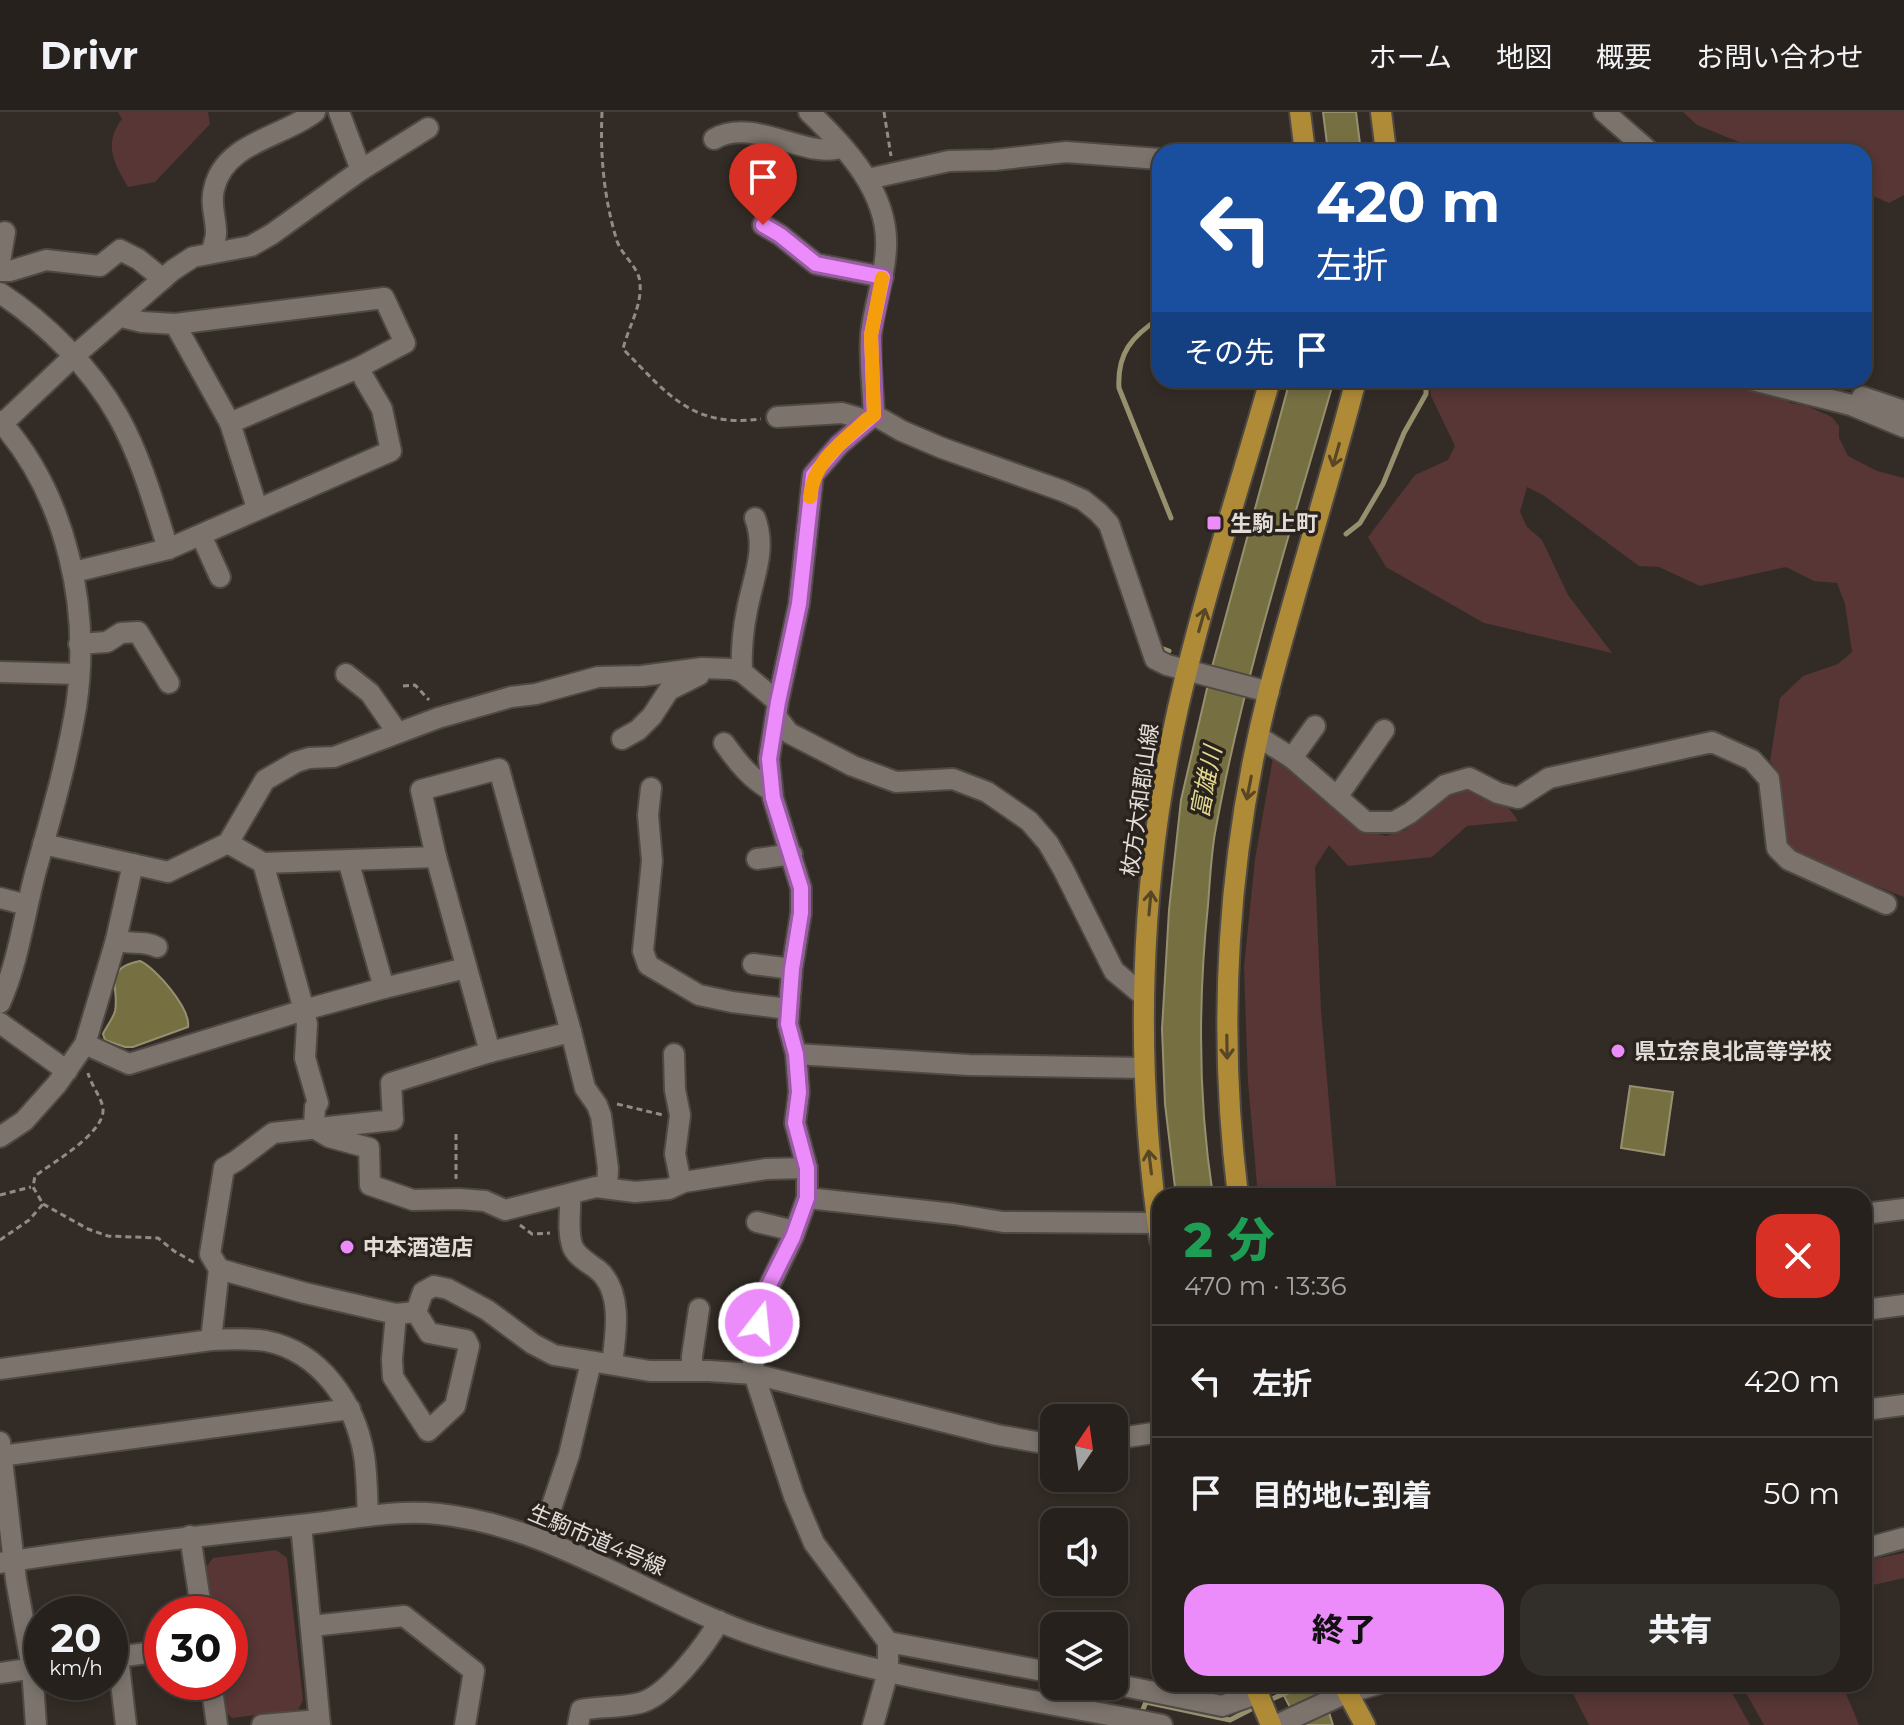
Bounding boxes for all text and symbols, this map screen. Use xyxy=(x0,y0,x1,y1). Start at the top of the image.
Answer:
text: Drivr xyxy=(40,32,138,79)
text: ホーム xyxy=(1369,40,1452,74)
text: 地図 xyxy=(1496,40,1552,74)
text: 概要 xyxy=(1596,40,1652,74)
text: お問い合わせ xyxy=(1696,40,1864,74)
pin xyxy=(729,143,797,225)
icon: arrive xyxy=(741,155,785,199)
text: 420 m xyxy=(1316,168,1500,236)
icon: left xyxy=(1184,176,1288,280)
text: 左折 xyxy=(1316,243,1388,287)
icon: arrive xyxy=(1290,328,1334,372)
text: その先 xyxy=(1184,334,1274,371)
one-way arrow xyxy=(1327,442,1342,468)
place label: 生駒上町 xyxy=(1230,510,1318,537)
marker: 生駒上町 xyxy=(1205,514,1223,532)
one-way arrow xyxy=(1195,608,1210,634)
street label: 枚方大和郡山線 xyxy=(1116,722,1164,878)
water label: 富雄川 xyxy=(1185,741,1228,820)
one-way arrow xyxy=(1241,775,1256,800)
one-way arrow xyxy=(1143,890,1158,917)
one-way arrow xyxy=(1219,1033,1235,1060)
place label: 県立奈良北高等学校 xyxy=(1634,1038,1832,1065)
marker: 県立奈良北高等学校 xyxy=(1609,1042,1627,1060)
one-way arrow xyxy=(1142,1150,1157,1176)
text: 2 分 xyxy=(1184,1211,1275,1269)
button: close xyxy=(1756,1214,1840,1298)
place label: 中本酒造店 xyxy=(363,1234,473,1261)
marker: 中本酒造店 xyxy=(338,1238,356,1256)
text: 470 m · 13:36 xyxy=(1184,1270,1347,1302)
position arrow xyxy=(717,1281,801,1365)
icon: left xyxy=(1184,1359,1228,1403)
text: 420 m xyxy=(1744,1363,1840,1400)
text: 左折 xyxy=(1252,1365,1312,1402)
north arrow xyxy=(1040,1404,1128,1492)
map controls xyxy=(1040,1404,1128,1700)
icon: arrive xyxy=(1184,1471,1228,1515)
text: 50 m xyxy=(1763,1475,1840,1512)
text: 目的地に到着 xyxy=(1252,1477,1432,1514)
street label: 生駒市道4号線 xyxy=(524,1499,670,1581)
button: sound xyxy=(1040,1508,1128,1596)
button: 終了 xyxy=(1184,1584,1504,1676)
button: 共有 xyxy=(1520,1584,1840,1676)
speed limit sign: 30 xyxy=(144,1596,248,1700)
button: layers xyxy=(1040,1612,1128,1700)
text: 20 xyxy=(51,1613,101,1662)
text: km/h xyxy=(49,1656,103,1680)

